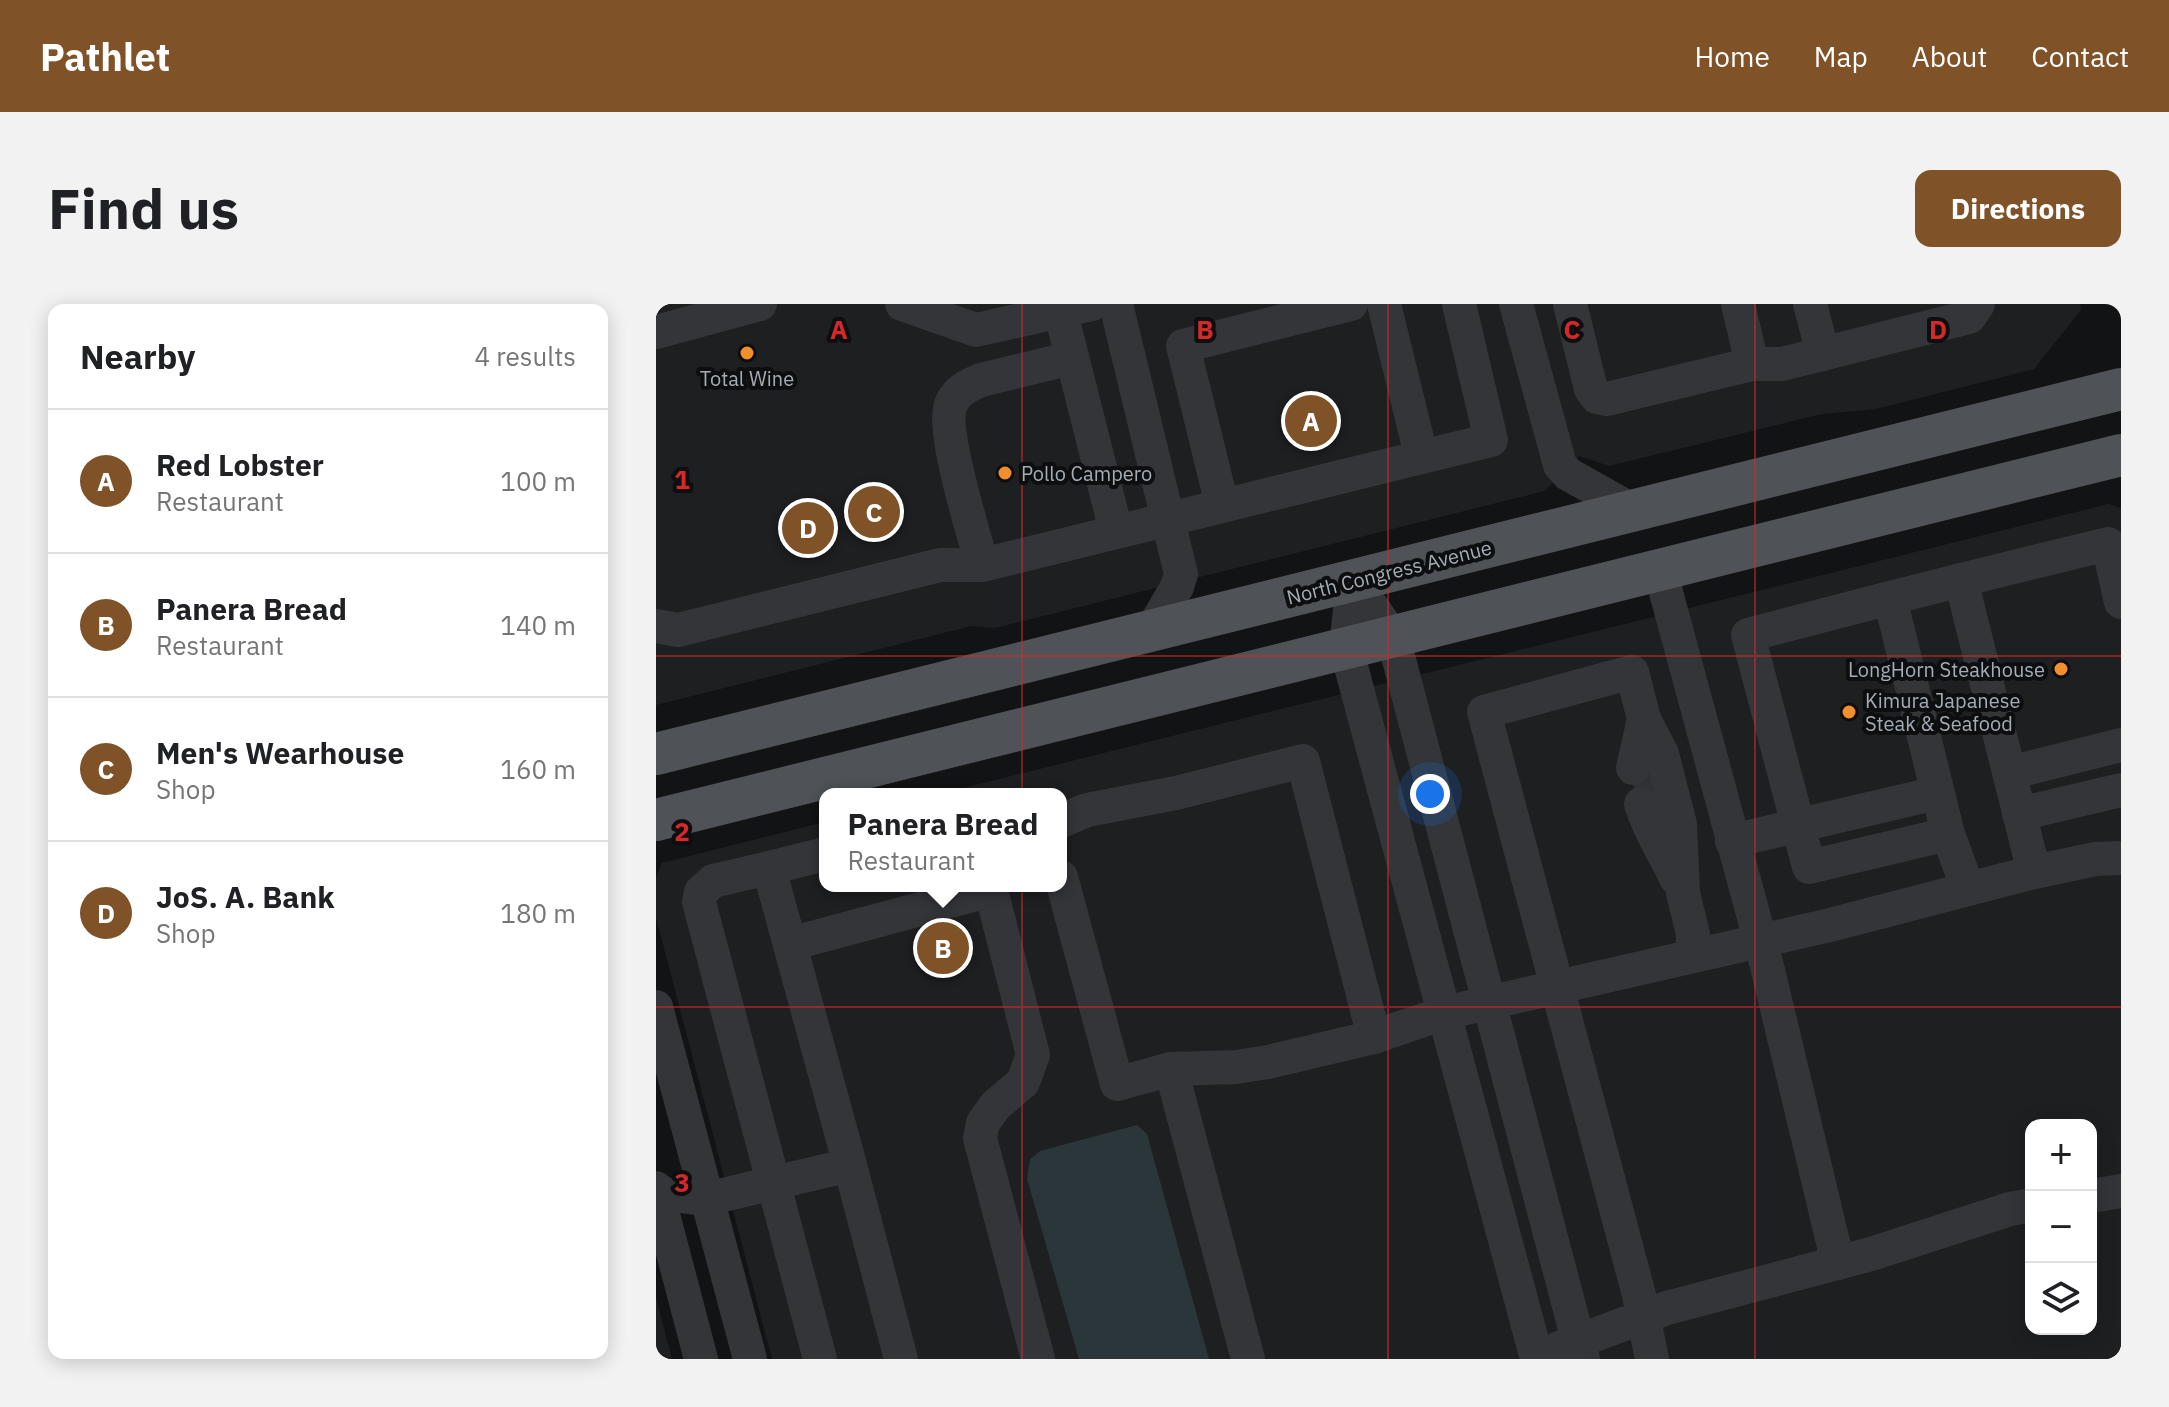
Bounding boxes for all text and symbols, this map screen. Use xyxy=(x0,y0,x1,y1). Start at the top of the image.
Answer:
text: Pathlet xyxy=(40,32,170,81)
text: Home xyxy=(1694,38,1770,75)
text: Map xyxy=(1814,38,1868,75)
text: About xyxy=(1912,38,1987,75)
text: Contact xyxy=(2031,38,2129,75)
button: Directions xyxy=(1915,170,2121,247)
text: Find us xyxy=(48,172,239,244)
text: A xyxy=(830,312,848,346)
text: B xyxy=(1196,312,1214,346)
text: C xyxy=(1564,312,1581,346)
text: D xyxy=(1929,312,1947,346)
text: Nearby xyxy=(80,334,195,378)
text: 4 results xyxy=(474,339,576,373)
marker: Total Wine xyxy=(738,344,756,362)
place label: Total Wine xyxy=(700,365,794,392)
pin: A xyxy=(1285,391,1337,451)
text: Red Lobster xyxy=(156,445,324,484)
place label: Pollo Campero xyxy=(1021,460,1152,487)
text: 1 xyxy=(674,462,690,496)
text: A xyxy=(97,464,115,498)
text: 100 m xyxy=(500,464,576,498)
marker: Pollo Campero xyxy=(996,464,1014,482)
pin: C xyxy=(848,482,900,542)
text: Restaurant xyxy=(156,484,284,518)
pin: D xyxy=(782,498,834,558)
street label: North Congress Avenue xyxy=(1284,533,1494,611)
text: Panera Bread xyxy=(156,589,347,628)
text: B xyxy=(97,608,115,642)
text: 140 m xyxy=(500,608,576,642)
text: Restaurant xyxy=(156,628,284,662)
place label: LongHorn Steakhouse xyxy=(1848,656,2045,683)
marker: LongHorn Steakhouse xyxy=(2052,660,2070,678)
place label: Kimura Japanese Steak & Seafood xyxy=(1865,687,2020,737)
marker: Kimura Japanese Steak & Seafood xyxy=(1840,703,1858,721)
text: Men's Wearhouse xyxy=(156,733,404,772)
text: C xyxy=(98,752,114,786)
text: 160 m xyxy=(500,752,576,786)
text: Shop xyxy=(156,772,216,806)
your location xyxy=(1410,774,1450,814)
popup xyxy=(819,788,1067,892)
text: Panera Bread xyxy=(847,804,1039,843)
text: 2 xyxy=(674,814,690,848)
text: Restaurant xyxy=(847,843,975,877)
text: JoS. A. Bank xyxy=(156,877,335,916)
text: D xyxy=(97,896,115,930)
text: 180 m xyxy=(500,896,576,930)
text: Shop xyxy=(156,916,216,950)
pin: B xyxy=(917,918,969,978)
map controls xyxy=(2025,1119,2097,1335)
button: + xyxy=(2025,1119,2097,1191)
text: 3 xyxy=(674,1165,690,1199)
button: − xyxy=(2025,1191,2097,1263)
button: layers xyxy=(2025,1263,2097,1335)

